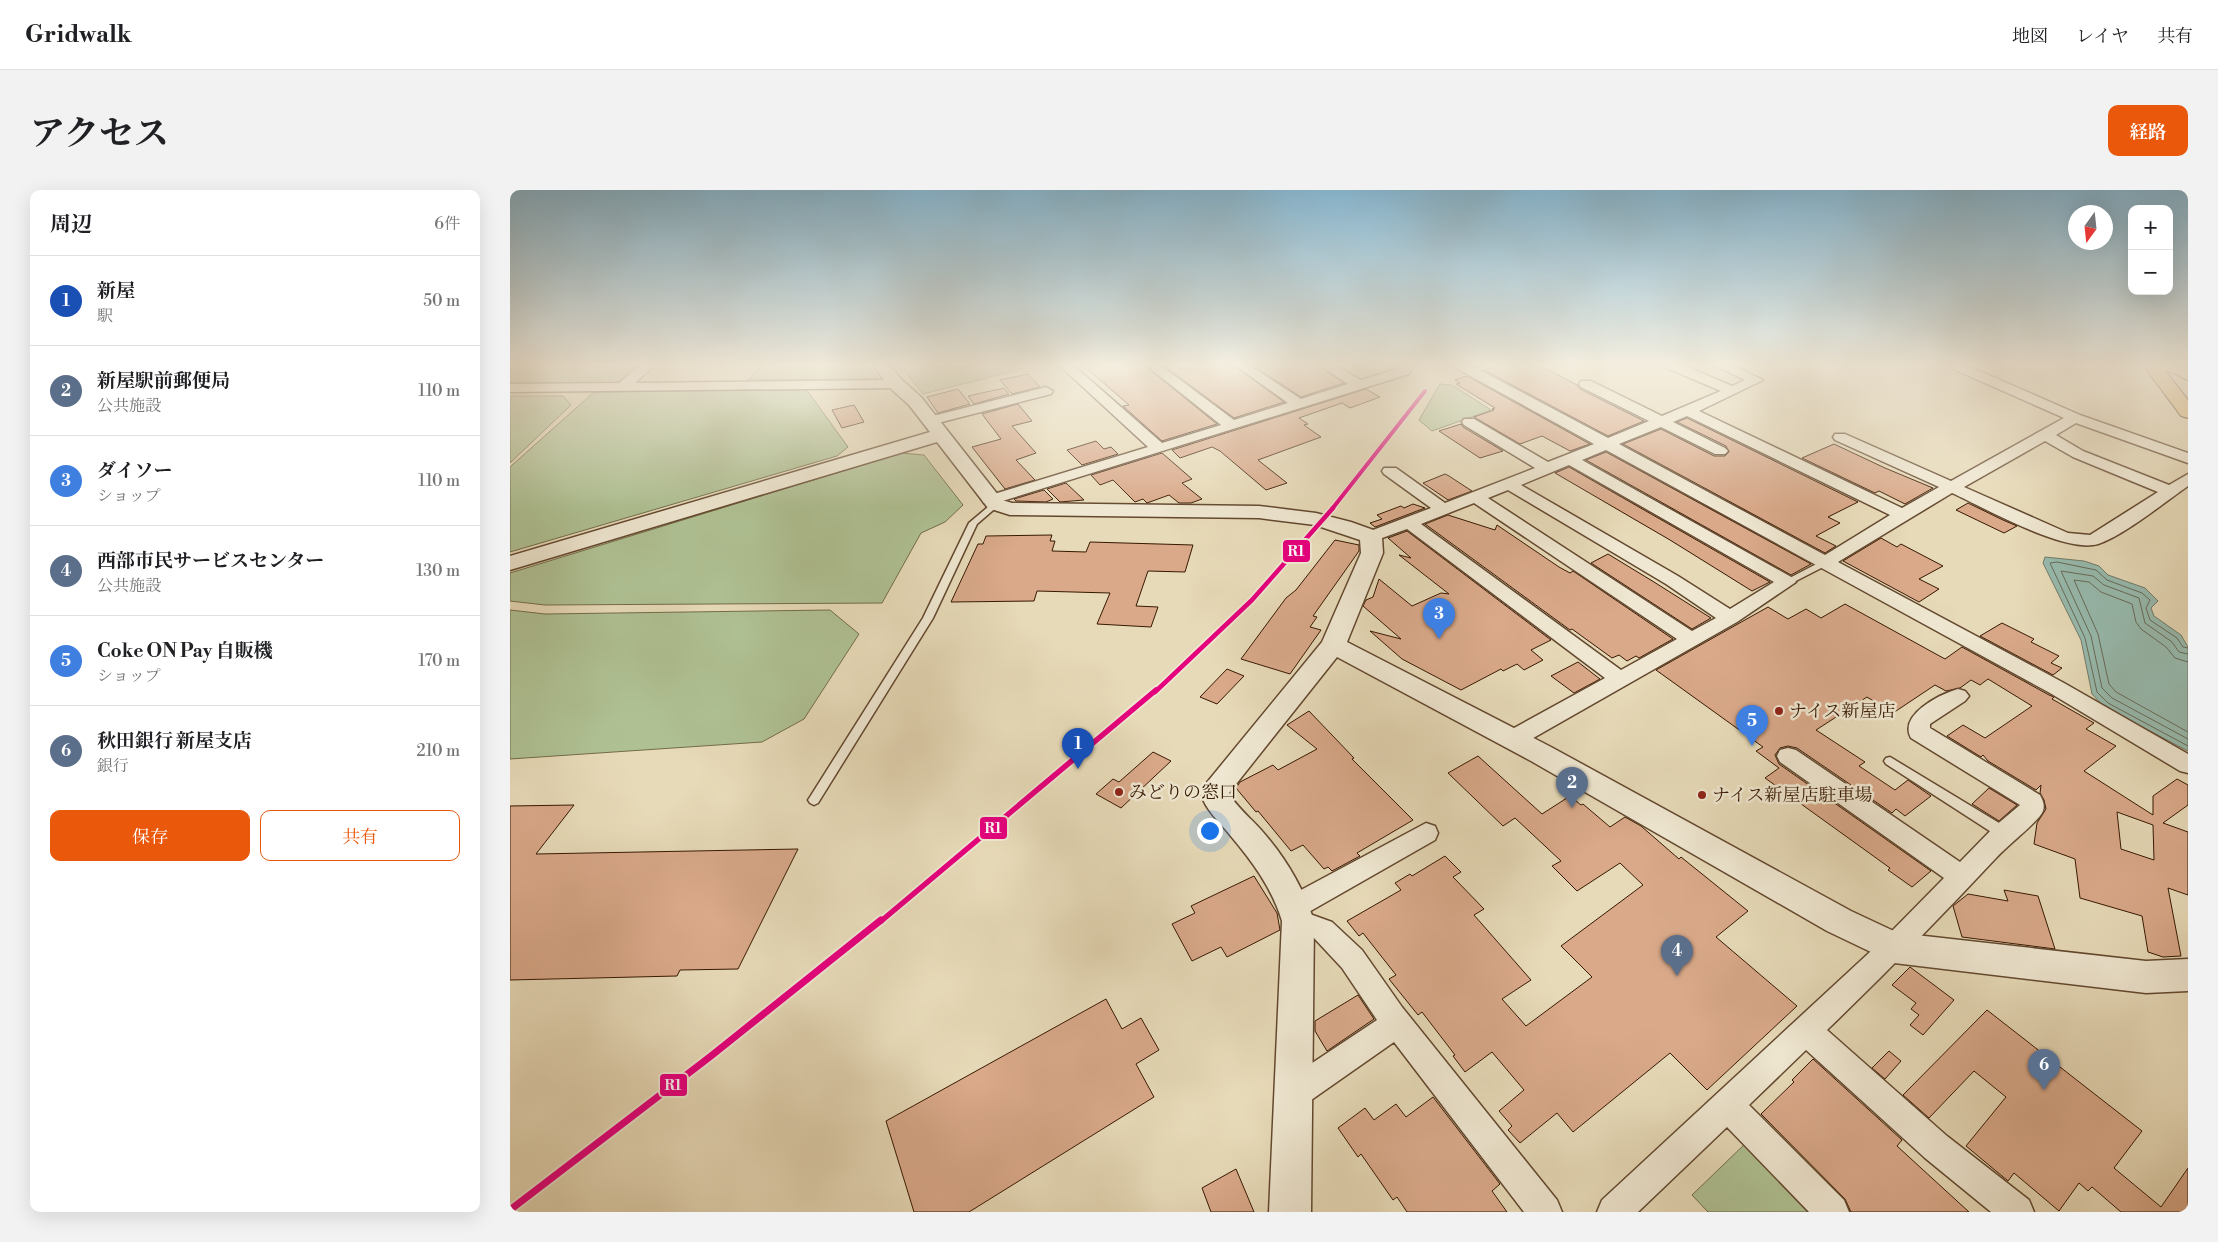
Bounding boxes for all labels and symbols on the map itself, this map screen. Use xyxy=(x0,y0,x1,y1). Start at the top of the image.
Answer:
north arrow xyxy=(2068,205,2113,250)
line badge: R1 xyxy=(1282,539,1311,563)
text: R1 xyxy=(1287,543,1305,561)
pin: 3 xyxy=(1423,598,1455,639)
place label: ナイス新屋店 xyxy=(1789,700,1896,723)
pin: 5 xyxy=(1736,705,1768,746)
marker: ナイス新屋店 xyxy=(1773,705,1785,717)
pin: 1 xyxy=(1062,728,1094,769)
pin: 2 xyxy=(1556,767,1588,808)
place label: みどりの窓口 xyxy=(1129,781,1237,804)
place label: ナイス新屋店駐車場 xyxy=(1712,784,1873,807)
marker: みどりの窓口 xyxy=(1113,786,1125,798)
marker: ナイス新屋店駐車場 xyxy=(1696,789,1708,801)
line badge: R1 xyxy=(979,816,1008,840)
your location xyxy=(1197,818,1223,844)
text: R1 xyxy=(984,820,1002,838)
pin: 4 xyxy=(1661,935,1693,976)
pin: 6 xyxy=(2028,1049,2060,1090)
line badge: R1 xyxy=(659,1073,688,1097)
text: R1 xyxy=(664,1077,682,1095)

